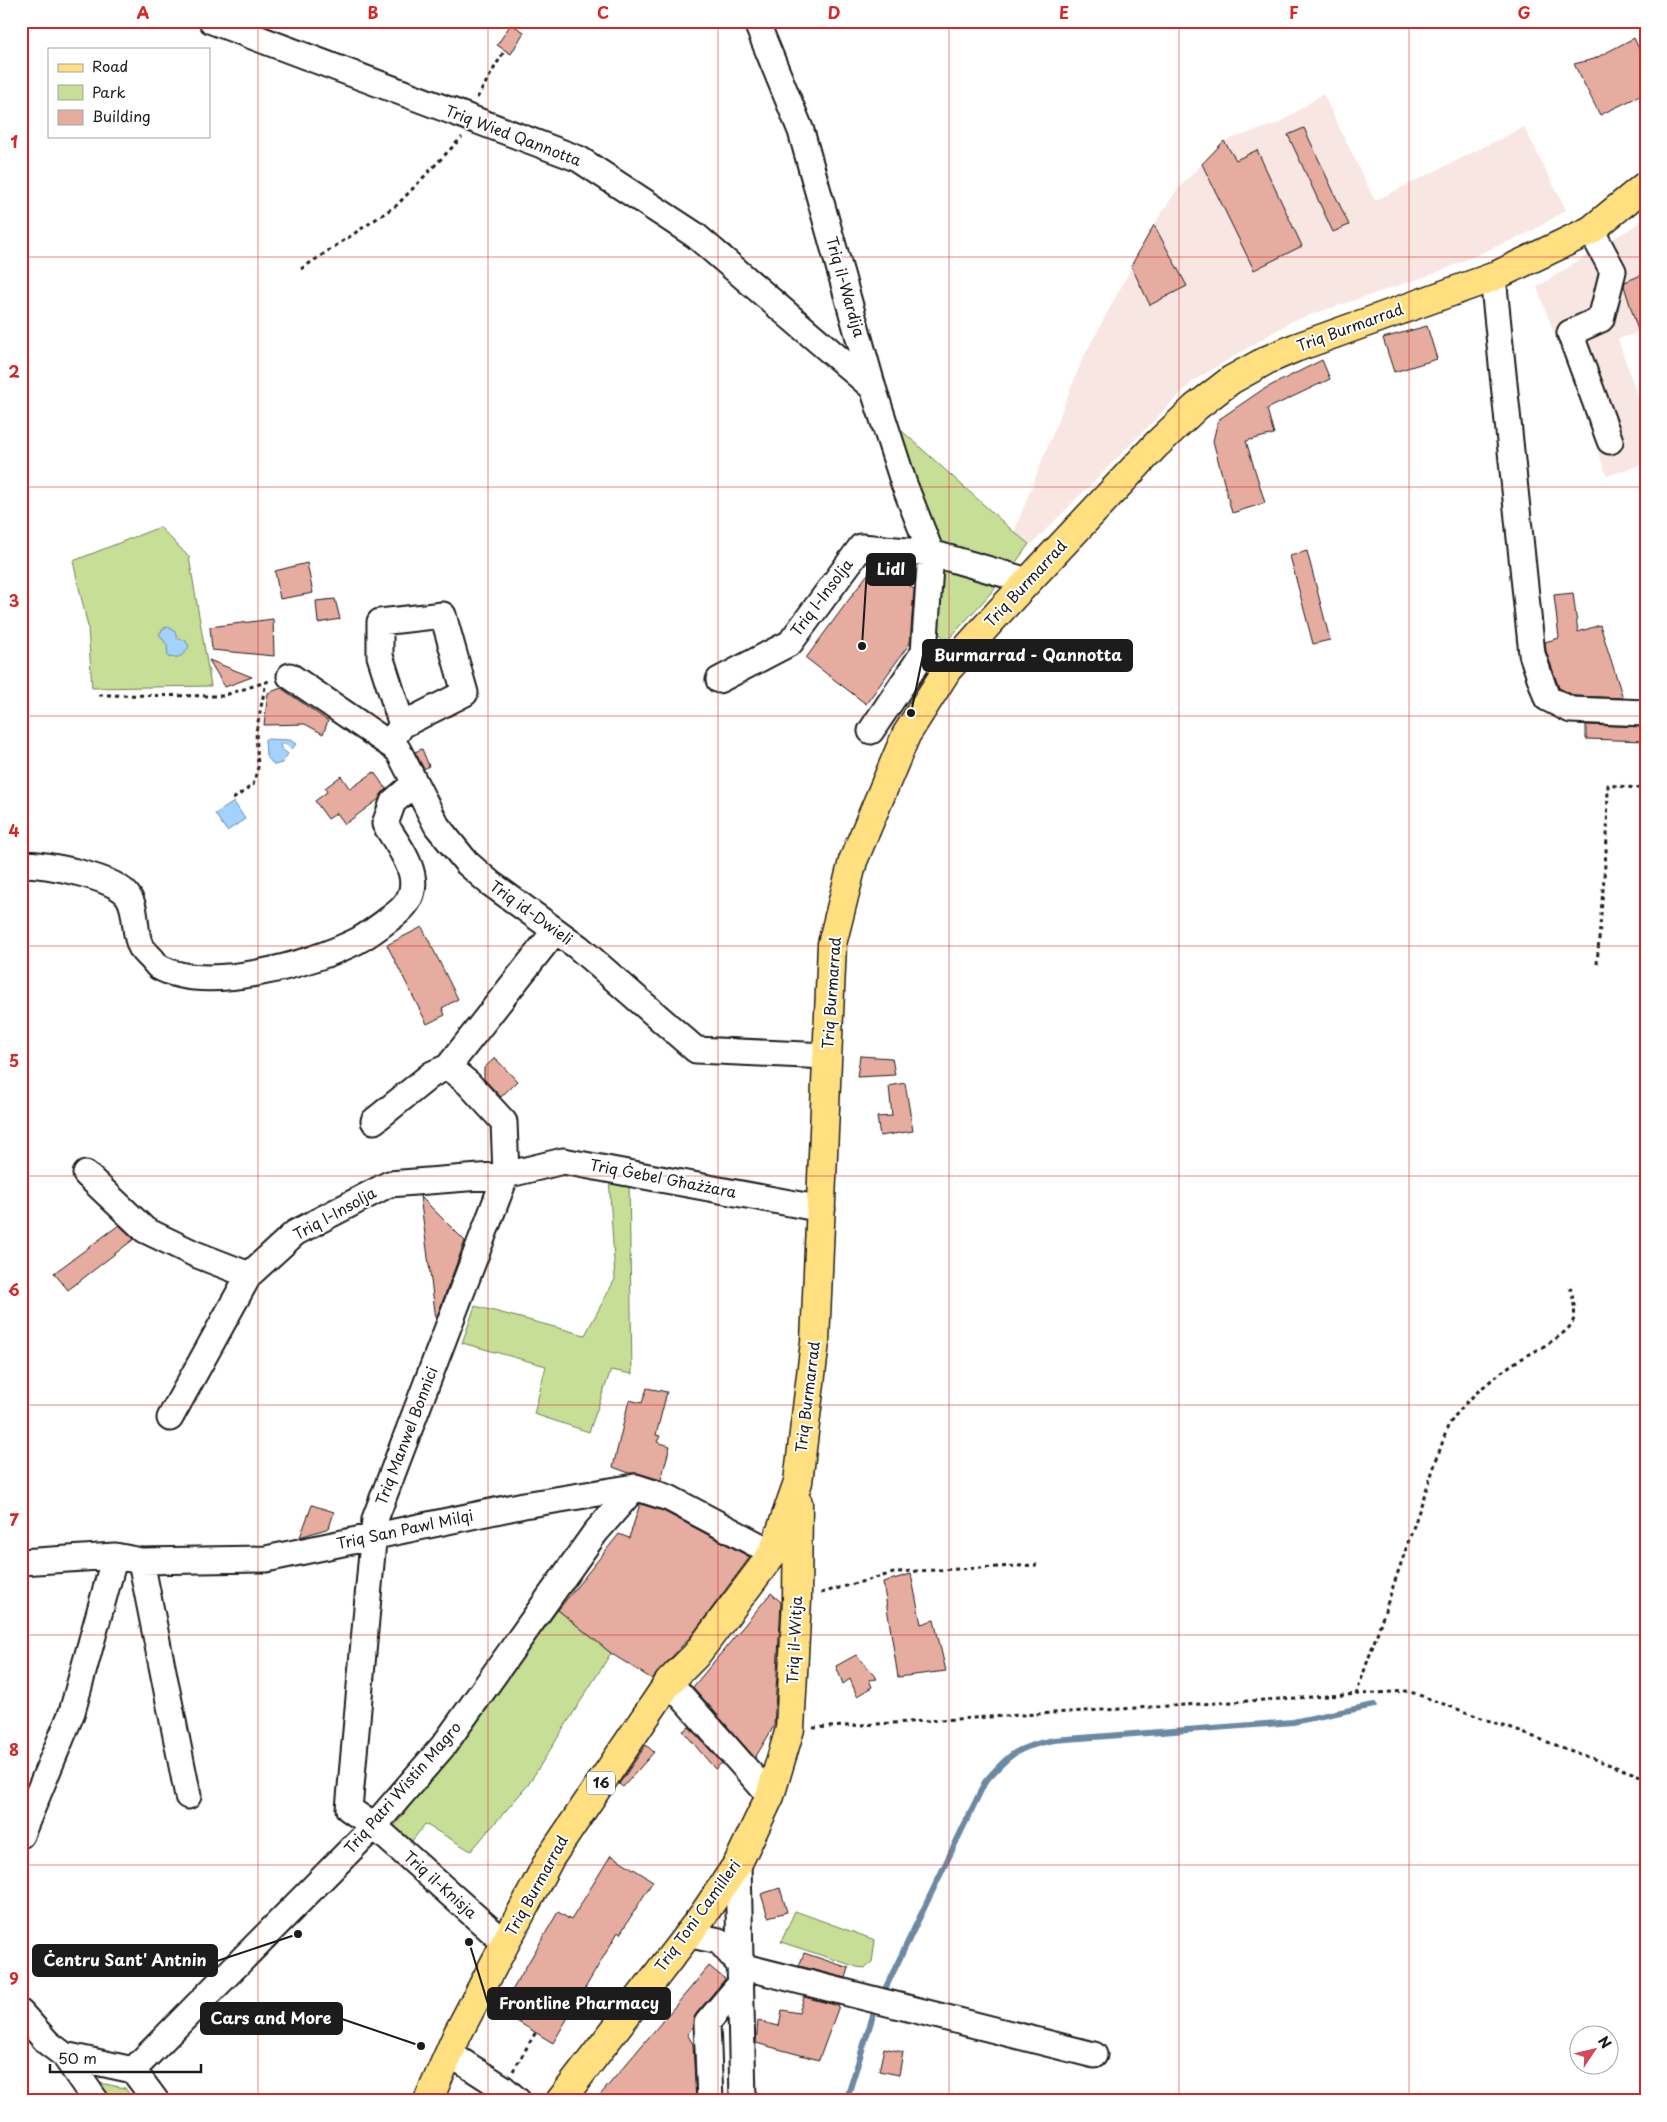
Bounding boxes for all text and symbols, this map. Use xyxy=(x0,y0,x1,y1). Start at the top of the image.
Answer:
text: A xyxy=(137,0,150,24)
text: B xyxy=(368,0,379,24)
text: C xyxy=(597,0,609,24)
text: D xyxy=(828,0,840,24)
text: E xyxy=(1059,0,1069,24)
text: F xyxy=(1289,0,1299,24)
text: G xyxy=(1517,0,1531,24)
legend xyxy=(48,48,210,138)
text: Road xyxy=(92,54,128,77)
text: Park xyxy=(92,80,126,103)
street label: Triq Wied Qannotta xyxy=(442,98,585,171)
text: Building xyxy=(92,104,151,127)
text: 1 xyxy=(10,129,18,153)
street label: Triq il-Wardija xyxy=(821,234,872,340)
street label: Triq Burmarrad xyxy=(1293,297,1406,357)
text: 2 xyxy=(8,359,20,383)
street label: Triq Burmarrad xyxy=(978,534,1071,632)
street label: Triq l-Insolja xyxy=(784,553,858,641)
callout: Lidl xyxy=(867,554,915,585)
text: Lidl xyxy=(877,556,905,580)
text: 3 xyxy=(9,588,19,612)
callout: Burmarrad - Qannotta xyxy=(923,640,1132,671)
text: Burmarrad - Qannotta xyxy=(934,642,1122,666)
text: 4 xyxy=(9,818,20,842)
street label: Triq id-Dwieli xyxy=(486,874,578,950)
street label: Triq Burmarrad xyxy=(815,936,846,1050)
text: 5 xyxy=(9,1048,19,1072)
street label: Triq Ġebel Għażżara xyxy=(588,1152,739,1203)
street label: Triq l-Insolja xyxy=(289,1180,381,1245)
text: 6 xyxy=(8,1277,20,1301)
street label: Triq Burmarrad xyxy=(788,1340,825,1454)
street label: Triq Manwel Bonnici xyxy=(369,1363,443,1508)
street label: Triq San Pawl Milqi xyxy=(334,1503,475,1554)
text: 7 xyxy=(9,1507,19,1531)
street label: Triq il-Witja xyxy=(780,1595,807,1684)
street label: Triq Patri Wistin Magro xyxy=(338,1716,466,1858)
text: 8 xyxy=(9,1737,19,1761)
road number: 16 xyxy=(587,1772,615,1795)
street label: Triq Burmarrad xyxy=(499,1831,573,1940)
street label: Triq il-Knisja xyxy=(399,1845,483,1924)
street label: Triq Toni Camilleri xyxy=(648,1854,745,1976)
callout: Ċentru Sant' Antnin xyxy=(33,1945,217,1976)
text: Ċentru Sant' Antnin xyxy=(43,1947,207,1971)
text: 9 xyxy=(9,1966,19,1990)
callout: Frontline Pharmacy xyxy=(488,1988,670,2019)
text: Frontline Pharmacy xyxy=(499,1990,659,2014)
callout: Cars and More xyxy=(201,2003,342,2034)
text: Cars and More xyxy=(210,2005,332,2029)
north arrow xyxy=(1570,2024,1620,2074)
text: N xyxy=(1593,2032,1617,2053)
scale bar xyxy=(50,2042,201,2074)
text: 50 m xyxy=(58,2046,97,2069)

